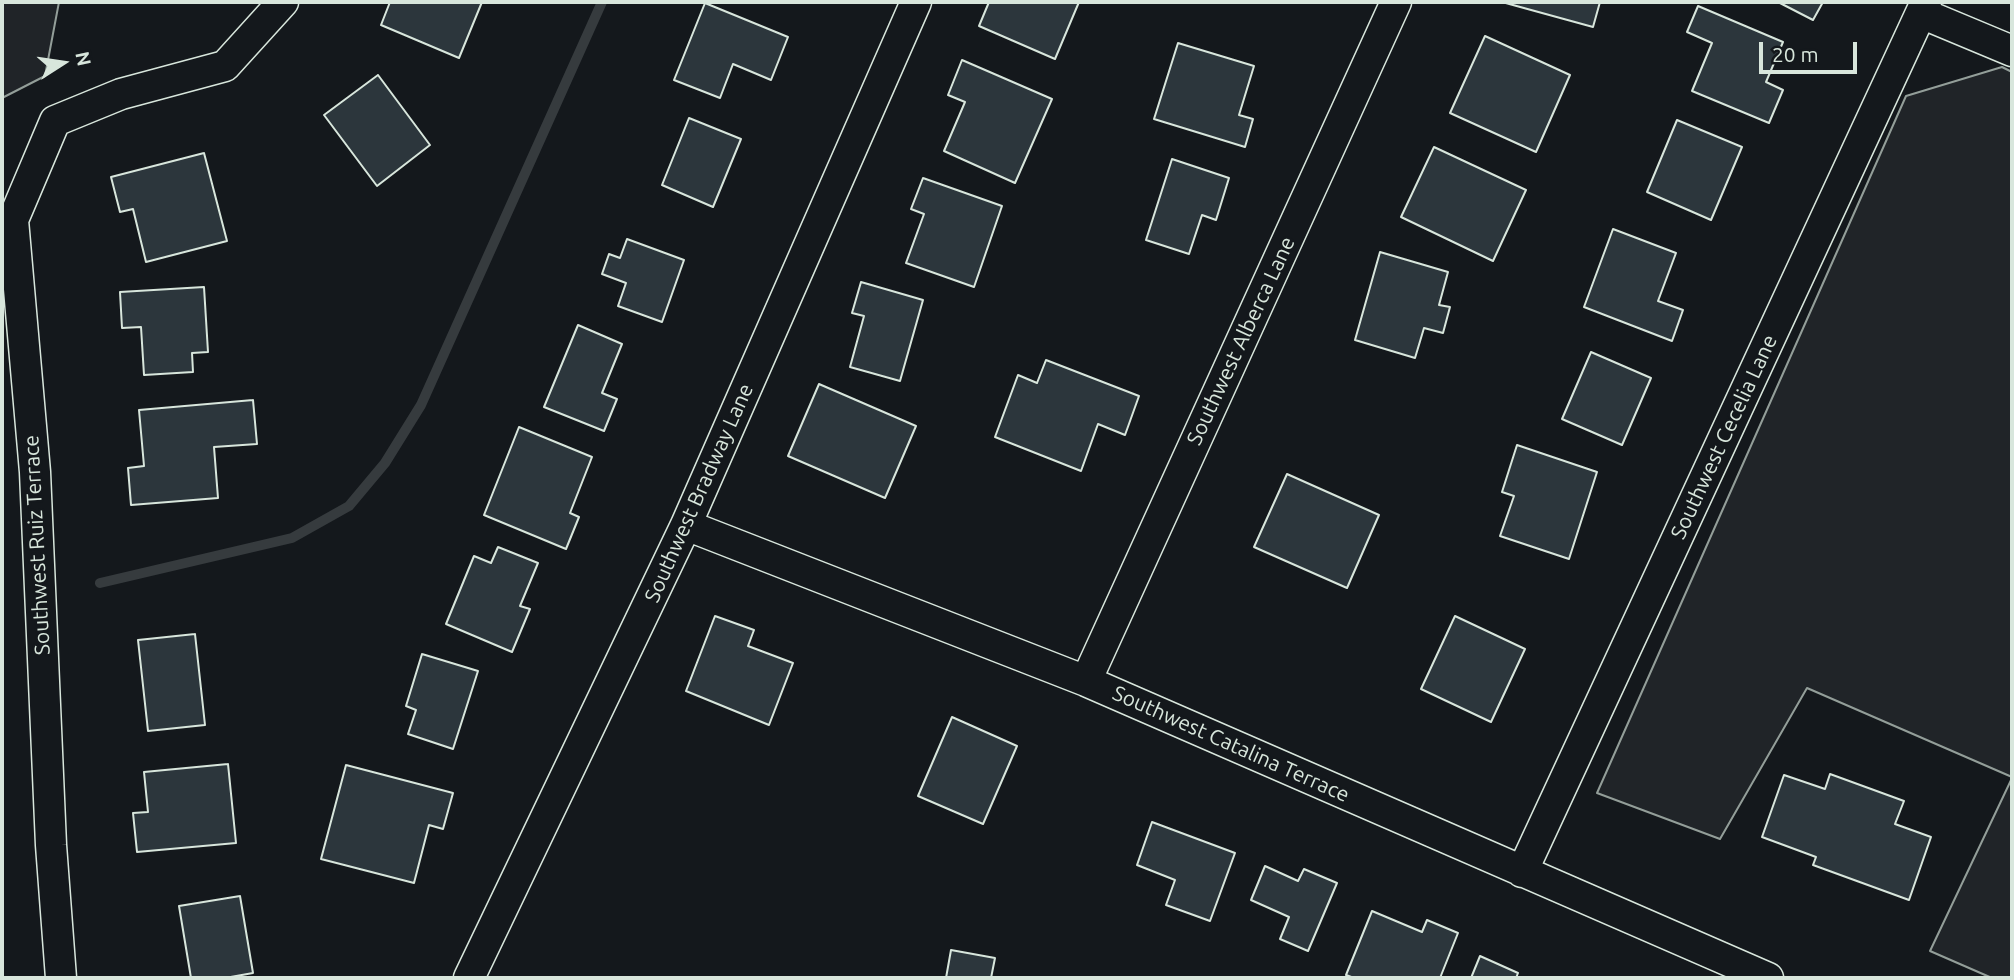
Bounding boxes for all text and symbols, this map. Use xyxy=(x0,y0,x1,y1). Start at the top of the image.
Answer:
north arrow xyxy=(28,28,98,98)
scale bar xyxy=(1762,28,1860,72)
text: 20 m xyxy=(1772,42,1819,66)
text: N xyxy=(71,49,96,68)
street label: Southwest Alberca Lane xyxy=(1182,233,1300,449)
street label: Southwest Cecelia Lane xyxy=(1666,331,1782,543)
street label: Southwest Bradway Lane xyxy=(639,380,759,606)
street label: Southwest Ruiz Terrace xyxy=(19,434,55,656)
street label: Southwest Catalina Terrace xyxy=(1109,680,1353,808)

